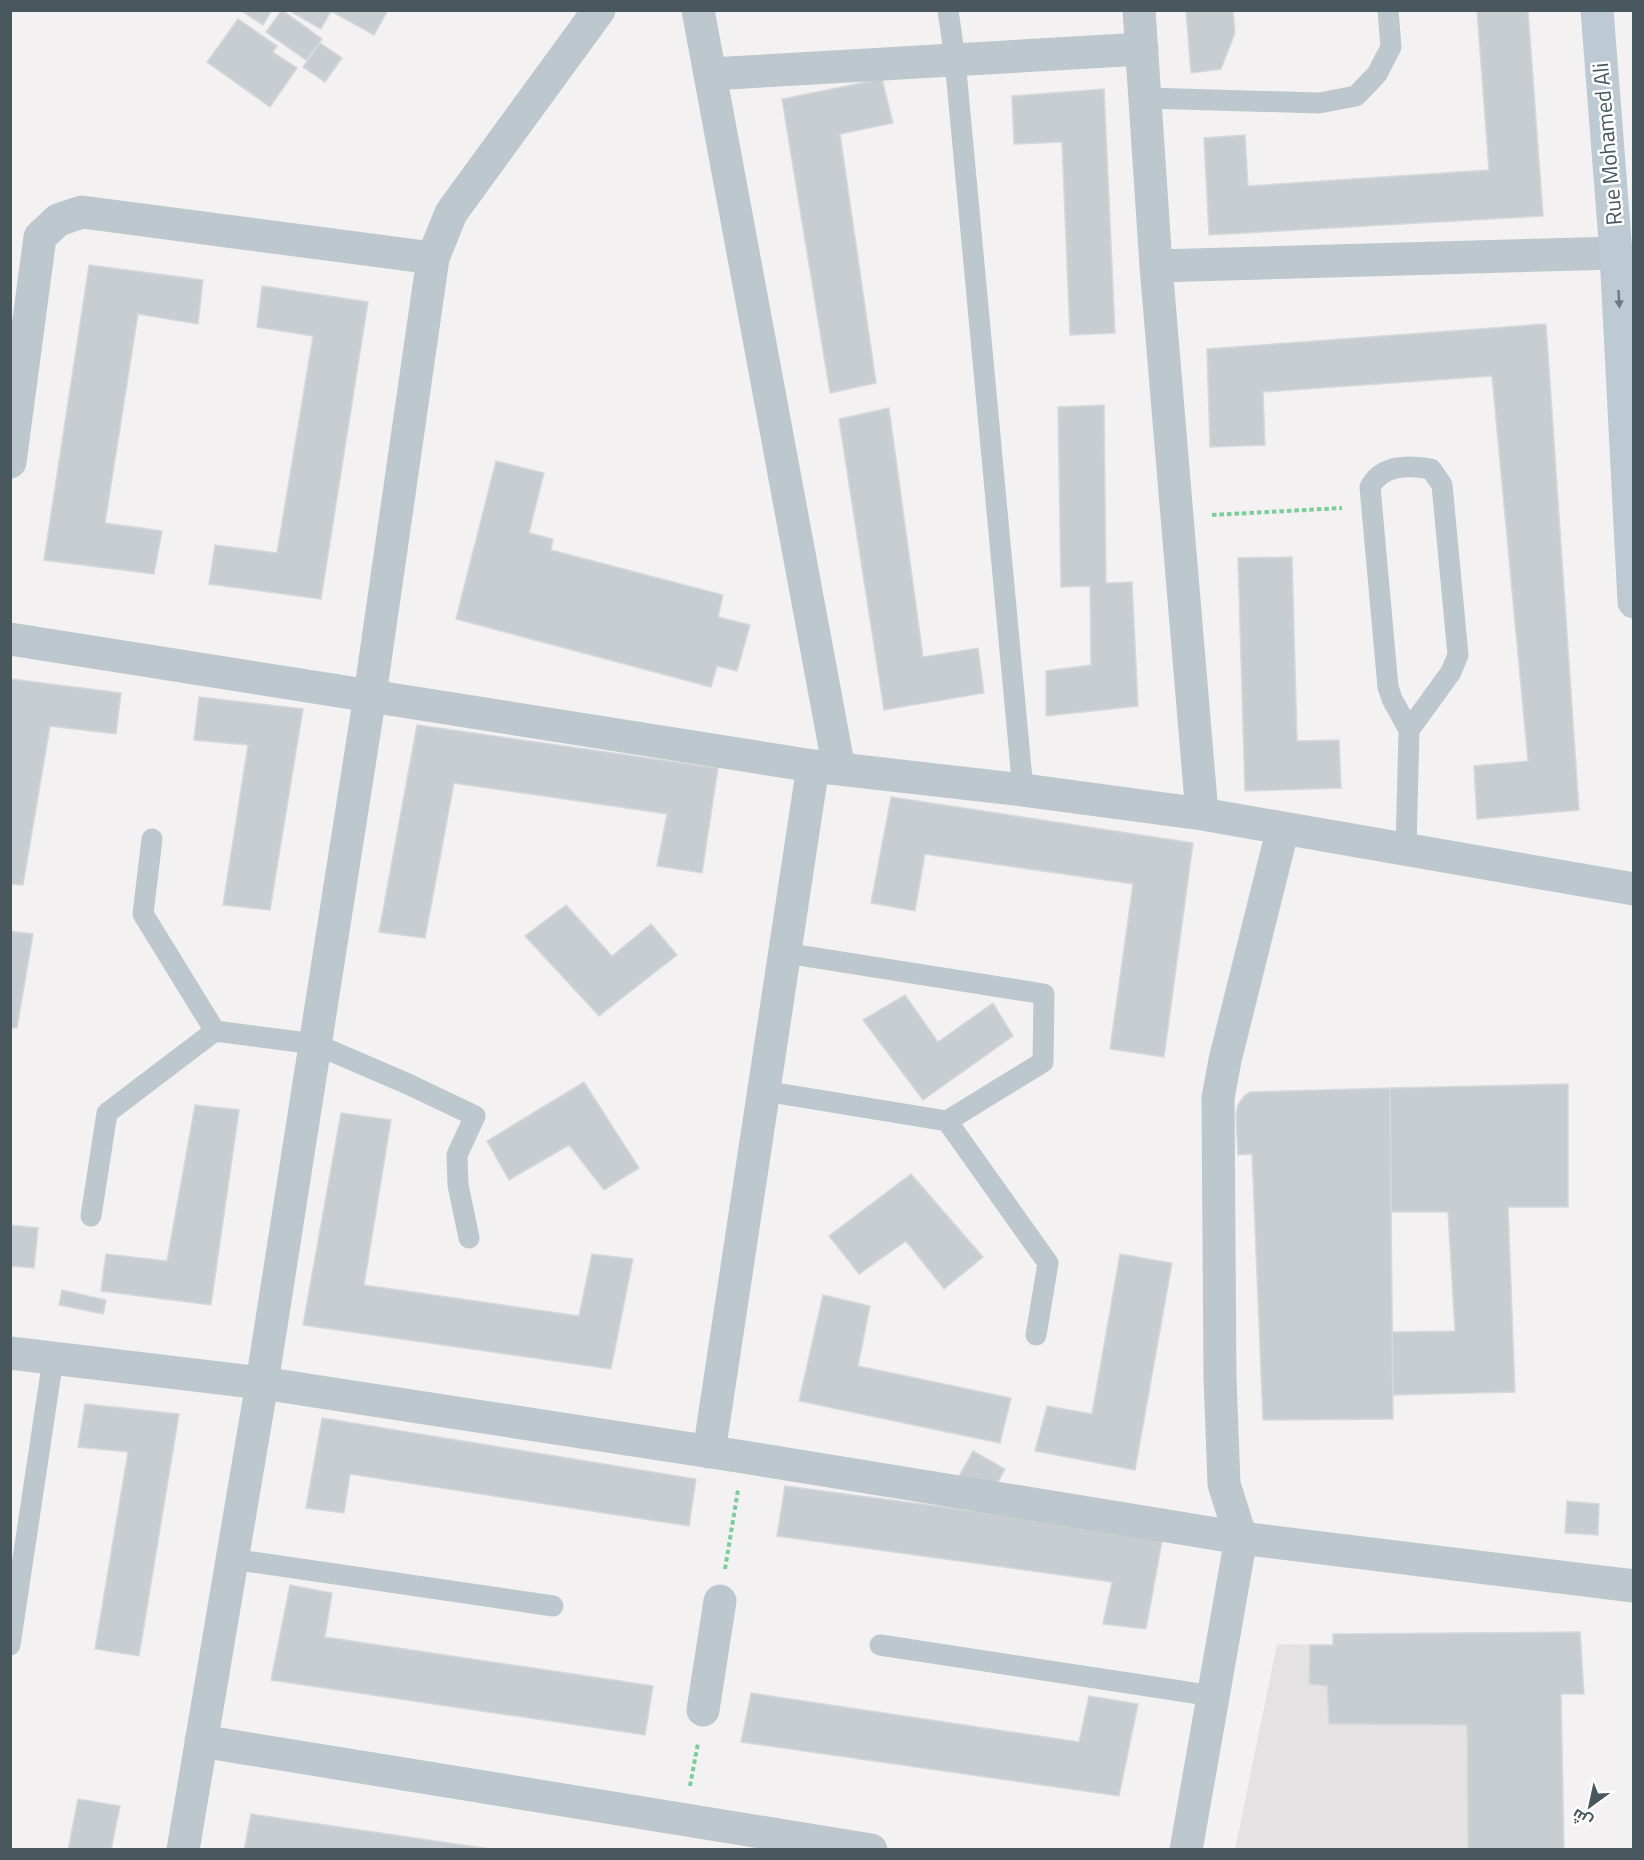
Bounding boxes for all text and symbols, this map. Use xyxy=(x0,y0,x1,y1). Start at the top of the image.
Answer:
street label: Rue Mohamed Ali xyxy=(1583,61,1631,227)
one-way arrow xyxy=(1614,290,1623,309)
north arrow xyxy=(1560,1776,1620,1836)
text: ش xyxy=(1567,1803,1597,1834)

